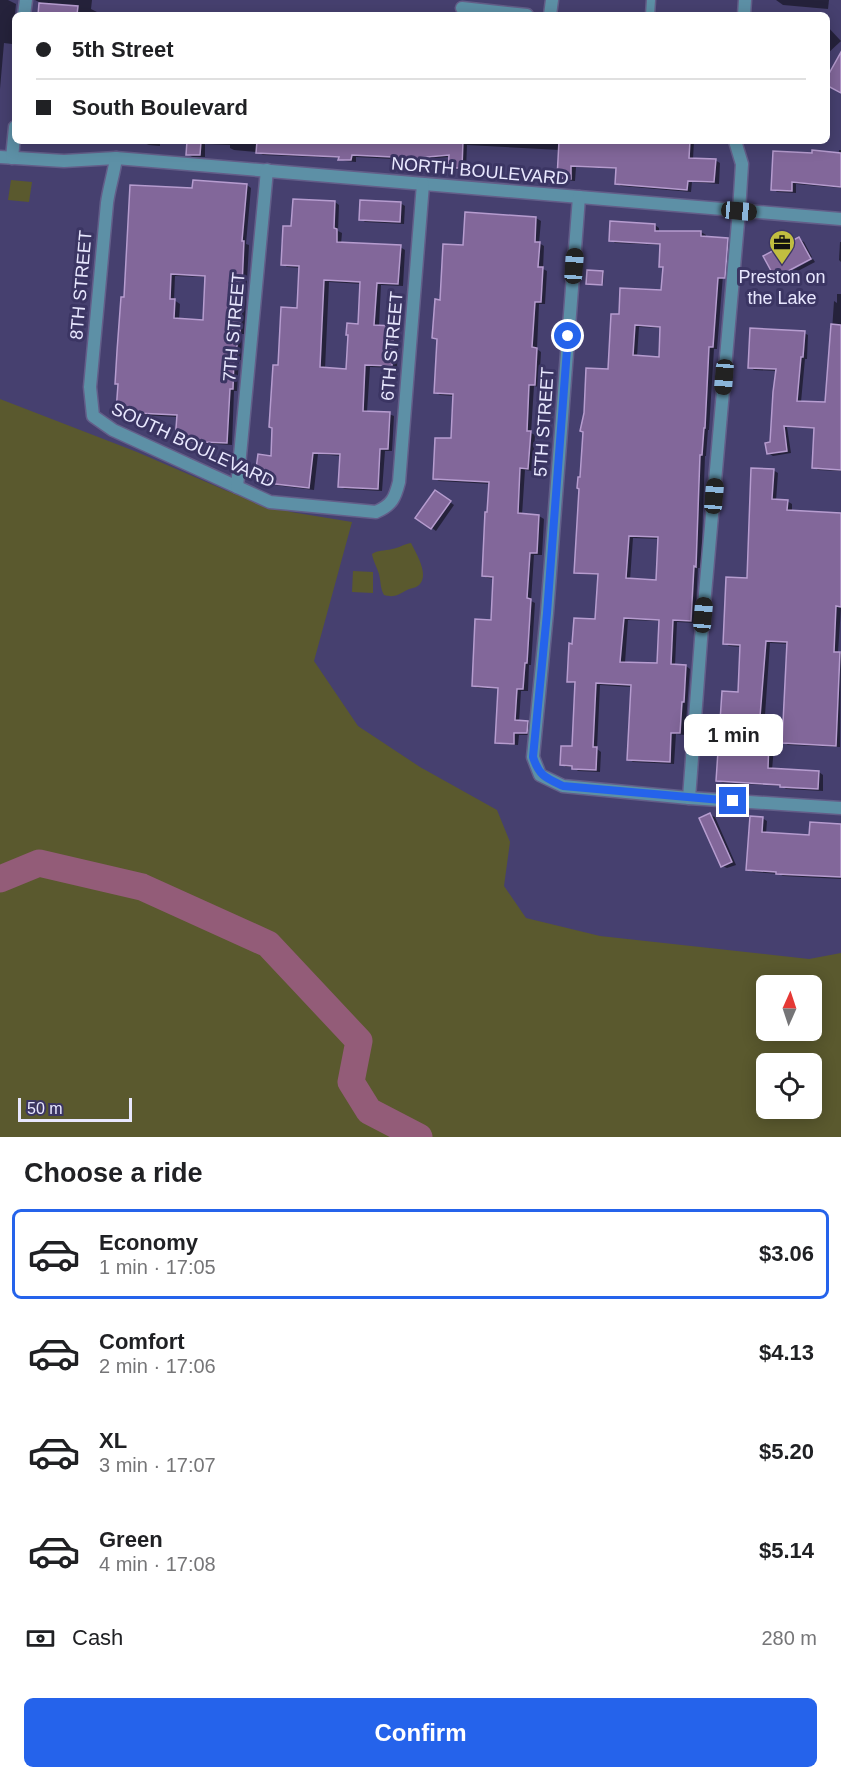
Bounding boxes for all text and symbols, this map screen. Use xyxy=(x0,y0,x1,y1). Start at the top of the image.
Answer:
text: 5th Street xyxy=(72,37,173,62)
text: South Boulevard xyxy=(72,95,248,120)
street label: NORTH BOULEVARD xyxy=(390,153,570,189)
car xyxy=(720,200,758,222)
office icon: Preston on the Lake xyxy=(767,228,797,266)
street label: 8TH STREET xyxy=(66,229,96,341)
car xyxy=(564,247,584,285)
place label: Preston on the Lake xyxy=(738,267,826,308)
street label: 7TH STREET xyxy=(219,271,249,383)
street label: 6TH STREET xyxy=(377,290,407,402)
route start xyxy=(554,322,581,349)
car xyxy=(713,358,735,396)
street label: 5TH STREET xyxy=(530,366,558,478)
street label: SOUTH BOULEVARD xyxy=(108,398,278,492)
car xyxy=(703,477,725,515)
car xyxy=(692,596,714,634)
callout: 1 min xyxy=(684,714,783,756)
text: 1 min xyxy=(707,724,760,746)
route end xyxy=(719,787,746,814)
north arrow xyxy=(756,975,822,1041)
map controls xyxy=(756,975,822,1119)
button: locate xyxy=(756,1053,822,1119)
scale bar xyxy=(18,1095,132,1122)
text: 50 m xyxy=(27,1100,63,1117)
text: Choose a ride xyxy=(24,1158,203,1188)
icon: car xyxy=(27,1227,81,1281)
text: Economy xyxy=(99,1230,198,1255)
text: $3.06 xyxy=(759,1241,814,1266)
text: 1 min · 17:05 xyxy=(99,1256,216,1278)
icon: car xyxy=(27,1326,81,1380)
text: Comfort xyxy=(99,1329,185,1354)
text: $4.13 xyxy=(759,1340,814,1365)
text: 2 min · 17:06 xyxy=(99,1355,216,1377)
icon: car xyxy=(27,1425,81,1479)
text: XL xyxy=(99,1428,127,1453)
text: $5.20 xyxy=(759,1439,814,1464)
text: 3 min · 17:07 xyxy=(99,1454,216,1476)
icon: car xyxy=(27,1524,81,1578)
text: Green xyxy=(99,1527,163,1552)
text: $5.14 xyxy=(759,1538,814,1563)
text: 4 min · 17:08 xyxy=(99,1553,216,1575)
icon: cash xyxy=(24,1622,57,1655)
text: Cash xyxy=(72,1625,123,1650)
text: 280 m xyxy=(761,1627,817,1649)
button: Confirm xyxy=(24,1698,817,1767)

